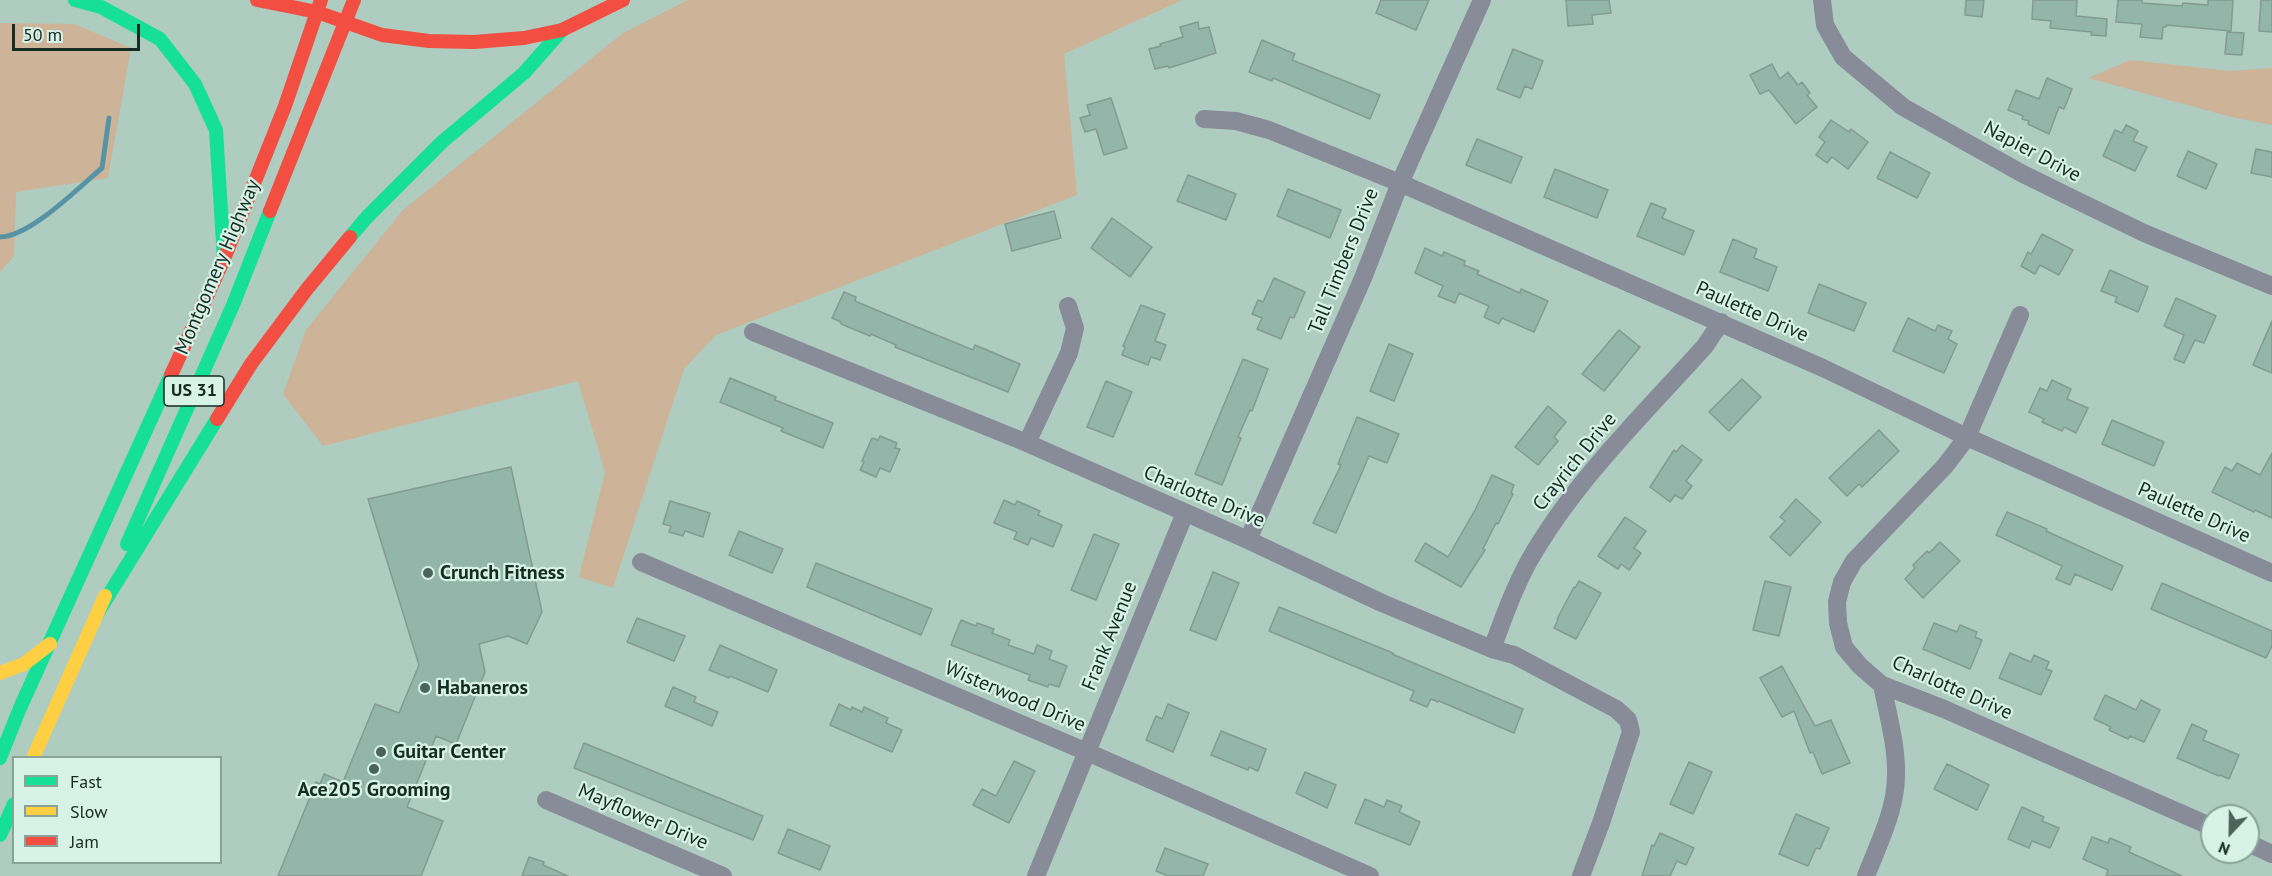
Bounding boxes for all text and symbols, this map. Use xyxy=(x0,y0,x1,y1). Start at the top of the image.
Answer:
scale bar xyxy=(15,12,142,50)
text: 50 m xyxy=(23,23,62,46)
street label: Napier Drive xyxy=(1979,116,2085,188)
street label: Montgomery Highway xyxy=(170,176,266,358)
street label: Tall Timbers Drive xyxy=(1304,185,1384,337)
street label: Paulette Drive xyxy=(1692,276,1812,348)
road number: US 31 xyxy=(164,376,224,406)
street label: Crayrich Drive xyxy=(1528,408,1622,516)
street label: Charlotte Drive xyxy=(1140,461,1268,533)
street label: Paulette Drive xyxy=(2134,477,2254,549)
place label: Crunch Fitness xyxy=(440,561,565,585)
marker: Crunch Fitness xyxy=(421,566,435,580)
street label: Frank Avenue xyxy=(1077,578,1143,694)
street label: Charlotte Drive xyxy=(1888,651,2016,725)
street label: Wisterwood Drive xyxy=(941,657,1089,737)
place label: Habaneros xyxy=(437,676,528,700)
marker: Habaneros xyxy=(418,681,432,695)
place label: Guitar Center xyxy=(393,740,506,764)
marker: Guitar Center xyxy=(374,745,388,759)
legend xyxy=(12,756,222,864)
marker: Ace205 Grooming xyxy=(367,762,381,776)
text: Fast xyxy=(70,770,102,793)
place label: Ace205 Grooming xyxy=(297,778,451,802)
street label: Mayflower Drive xyxy=(574,779,712,855)
text: Slow xyxy=(70,800,108,823)
north arrow xyxy=(2200,804,2260,864)
text: Jam xyxy=(70,830,99,853)
text: N xyxy=(2215,838,2233,860)

